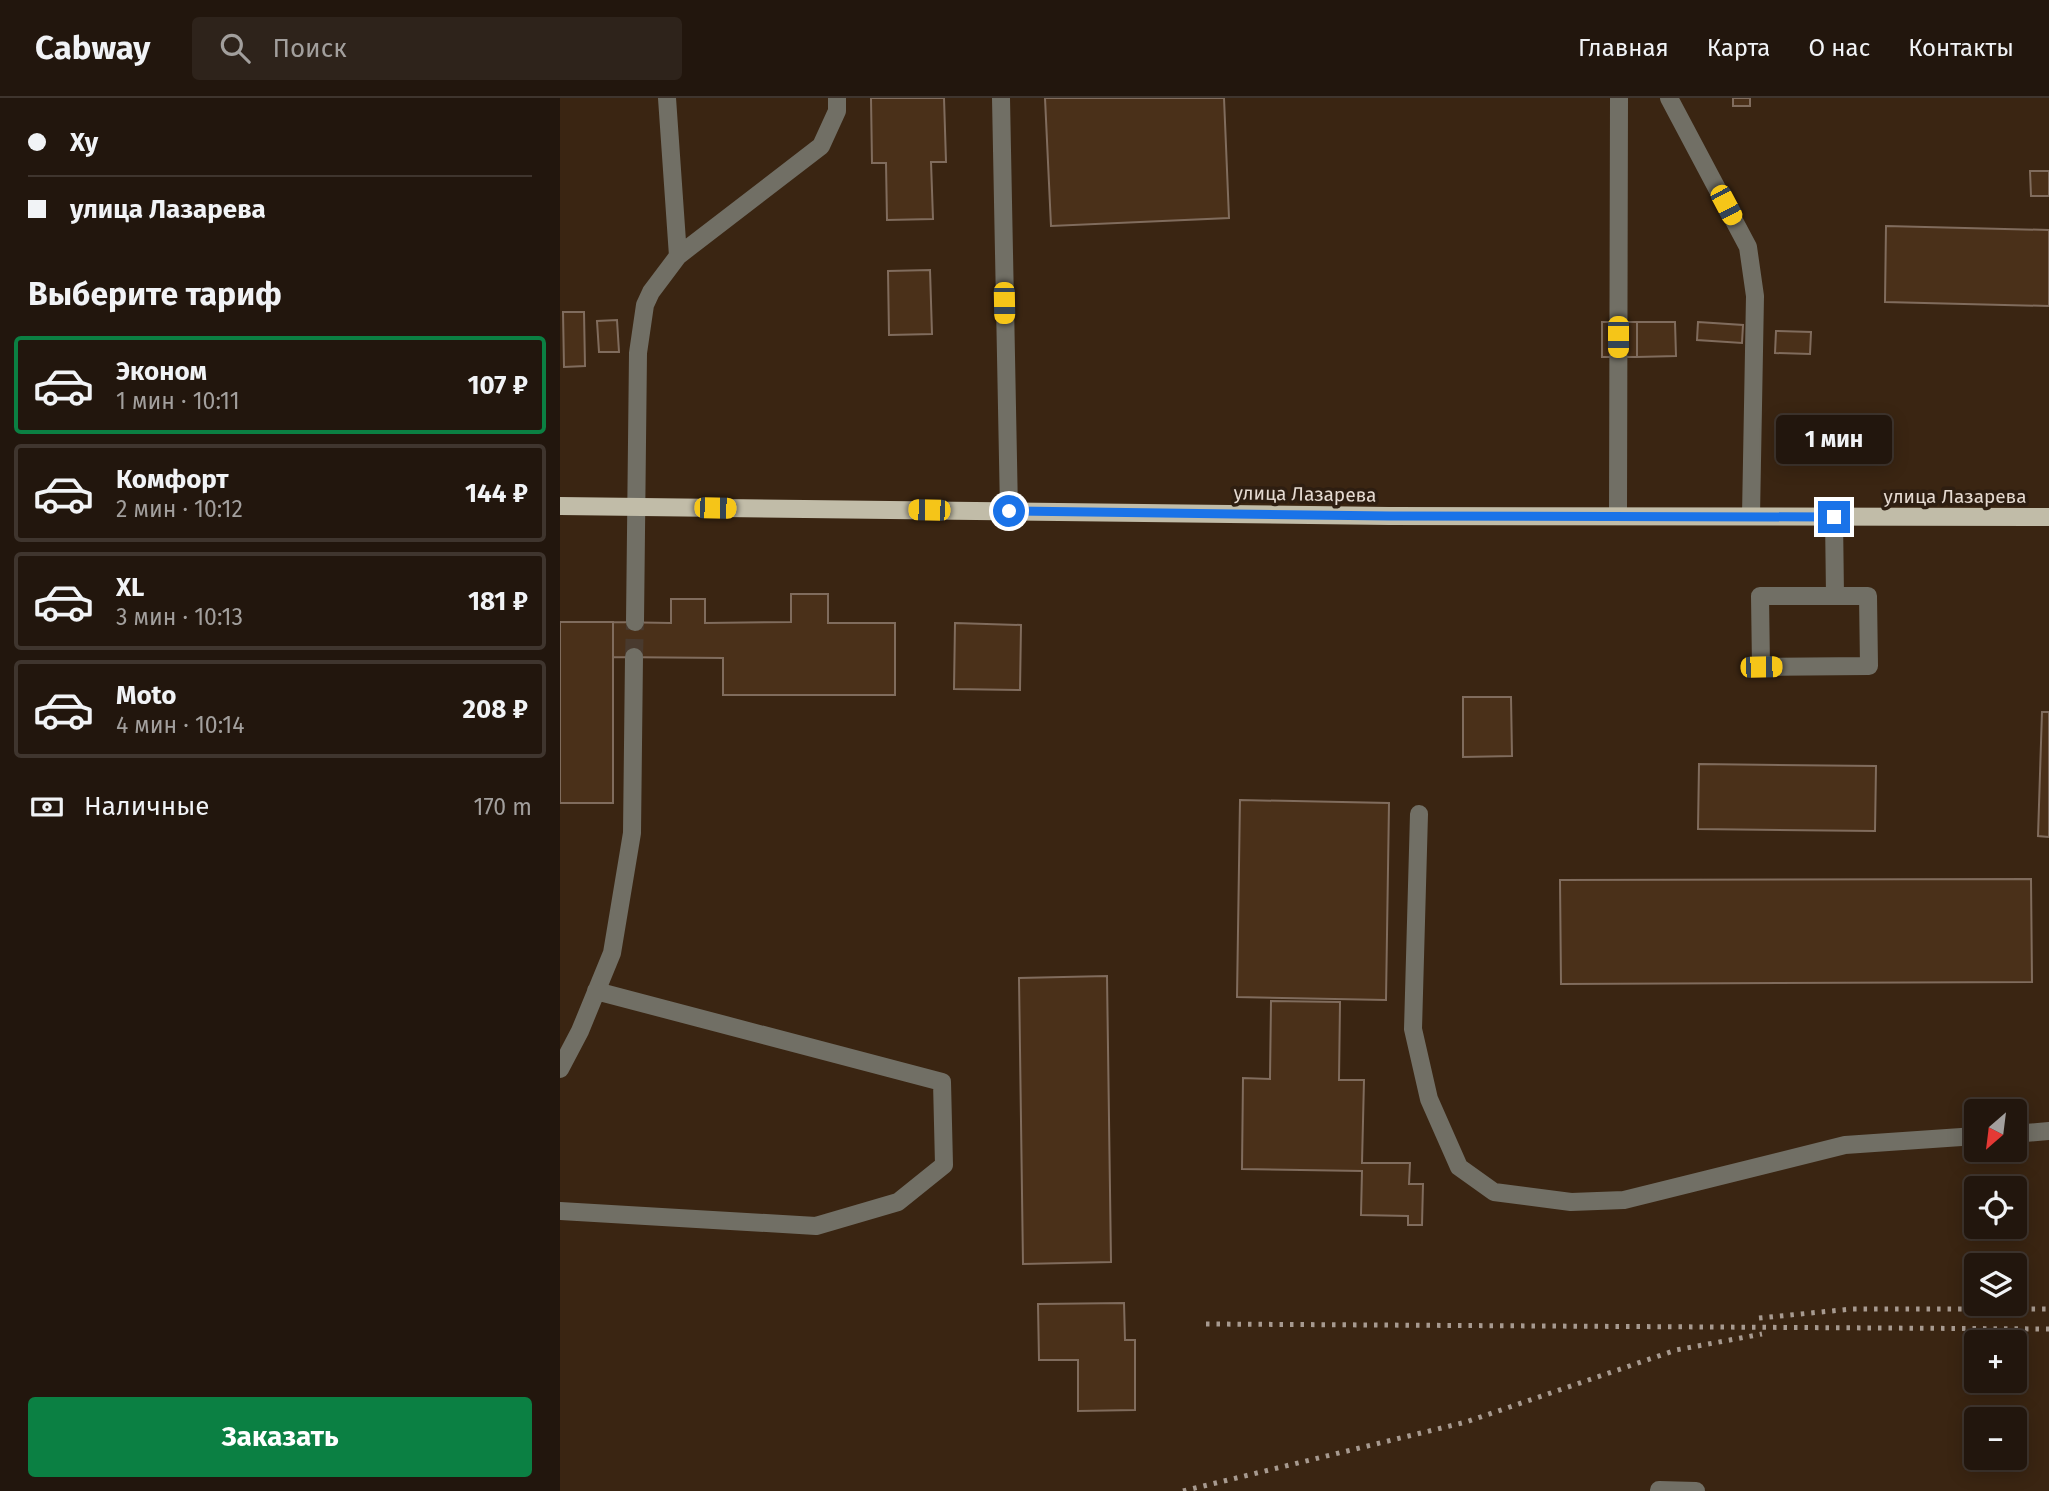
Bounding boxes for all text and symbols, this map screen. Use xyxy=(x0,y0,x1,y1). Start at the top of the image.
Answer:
search box xyxy=(192,17,682,80)
text: Cabway xyxy=(35,28,150,68)
icon: search xyxy=(216,29,254,67)
text: Поиск xyxy=(272,33,347,64)
text: Главная xyxy=(1578,34,1669,62)
text: Карта xyxy=(1707,34,1770,62)
text: О нас xyxy=(1808,34,1870,62)
text: Контакты xyxy=(1908,34,2014,62)
text: Xy xyxy=(70,127,98,158)
car xyxy=(1707,182,1746,228)
text: улица Лазарева xyxy=(70,194,266,225)
text: Выберите тариф xyxy=(28,275,282,313)
car xyxy=(994,282,1015,324)
car xyxy=(1608,316,1629,358)
icon: car xyxy=(32,354,95,417)
text: Эконом xyxy=(116,356,207,387)
text: 107 ₽ xyxy=(467,370,528,401)
text: 1 мин · 10:11 xyxy=(116,387,240,415)
callout: 1 мин xyxy=(1776,416,1892,464)
text: 1 мин xyxy=(1805,425,1863,453)
icon: car xyxy=(32,462,95,525)
text: Комфорт xyxy=(116,464,229,495)
text: 144 ₽ xyxy=(465,478,528,509)
street label: улица Лазарева xyxy=(1233,481,1377,507)
street label: улица Лазарева xyxy=(1884,485,2026,508)
text: 2 мин · 10:12 xyxy=(116,495,243,523)
route start xyxy=(993,495,1025,527)
car xyxy=(694,497,737,519)
car xyxy=(908,499,951,521)
route end xyxy=(1818,501,1850,533)
icon: car xyxy=(32,570,95,633)
text: XL xyxy=(116,572,144,603)
text: 181 ₽ xyxy=(468,586,528,617)
text: 3 мин · 10:13 xyxy=(116,603,243,631)
car xyxy=(1740,656,1783,678)
icon: car xyxy=(32,678,95,741)
text: Moto xyxy=(116,680,176,711)
text: 208 ₽ xyxy=(463,694,528,725)
text: 4 мин · 10:14 xyxy=(116,711,245,739)
icon: cash xyxy=(28,788,66,826)
text: Наличные xyxy=(84,791,209,822)
text: 170 m xyxy=(473,793,532,821)
north arrow xyxy=(1964,1099,2026,1162)
map controls xyxy=(1964,1099,2027,1470)
button: locate xyxy=(1964,1176,2027,1239)
button: layers xyxy=(1964,1253,2027,1316)
button: + xyxy=(1964,1330,2027,1393)
button: Заказать xyxy=(28,1397,532,1477)
button: − xyxy=(1964,1407,2027,1470)

